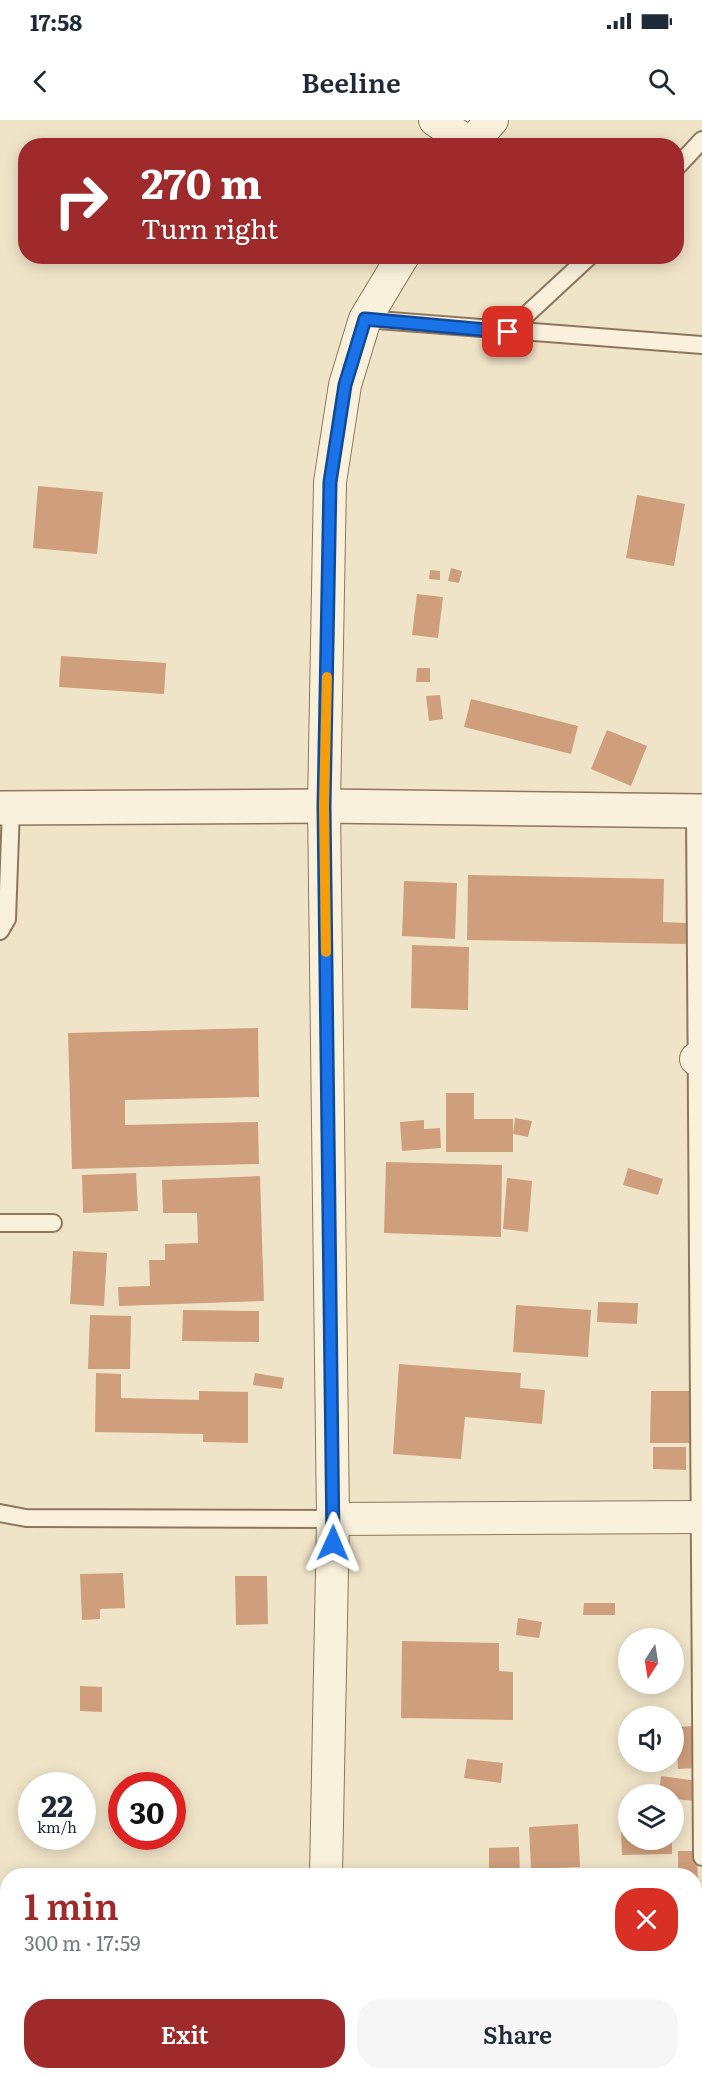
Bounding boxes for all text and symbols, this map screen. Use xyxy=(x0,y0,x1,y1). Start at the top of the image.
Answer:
text: 17:58 xyxy=(30,5,82,38)
text: Beeline xyxy=(301,61,401,101)
icon: back xyxy=(24,65,57,98)
icon: search xyxy=(645,65,678,98)
text: 270 m xyxy=(141,150,262,212)
icon: right xyxy=(42,162,120,240)
text: Turn right xyxy=(141,207,278,247)
pin xyxy=(482,306,533,357)
icon: arrive xyxy=(491,315,524,348)
position arrow xyxy=(301,1511,365,1575)
north arrow xyxy=(618,1628,684,1694)
map controls xyxy=(618,1628,684,1850)
button: sound xyxy=(618,1706,684,1772)
speed limit sign: 30 xyxy=(108,1772,186,1850)
text: 22 xyxy=(41,1782,73,1826)
button: layers xyxy=(618,1784,684,1850)
text: km/h xyxy=(37,1815,77,1838)
text: 1 min xyxy=(24,1878,119,1931)
button: close xyxy=(615,1888,678,1951)
text: 300 m · 17:59 xyxy=(24,1927,141,1957)
button: Exit xyxy=(24,1999,345,2068)
button: Share xyxy=(357,1999,678,2068)

